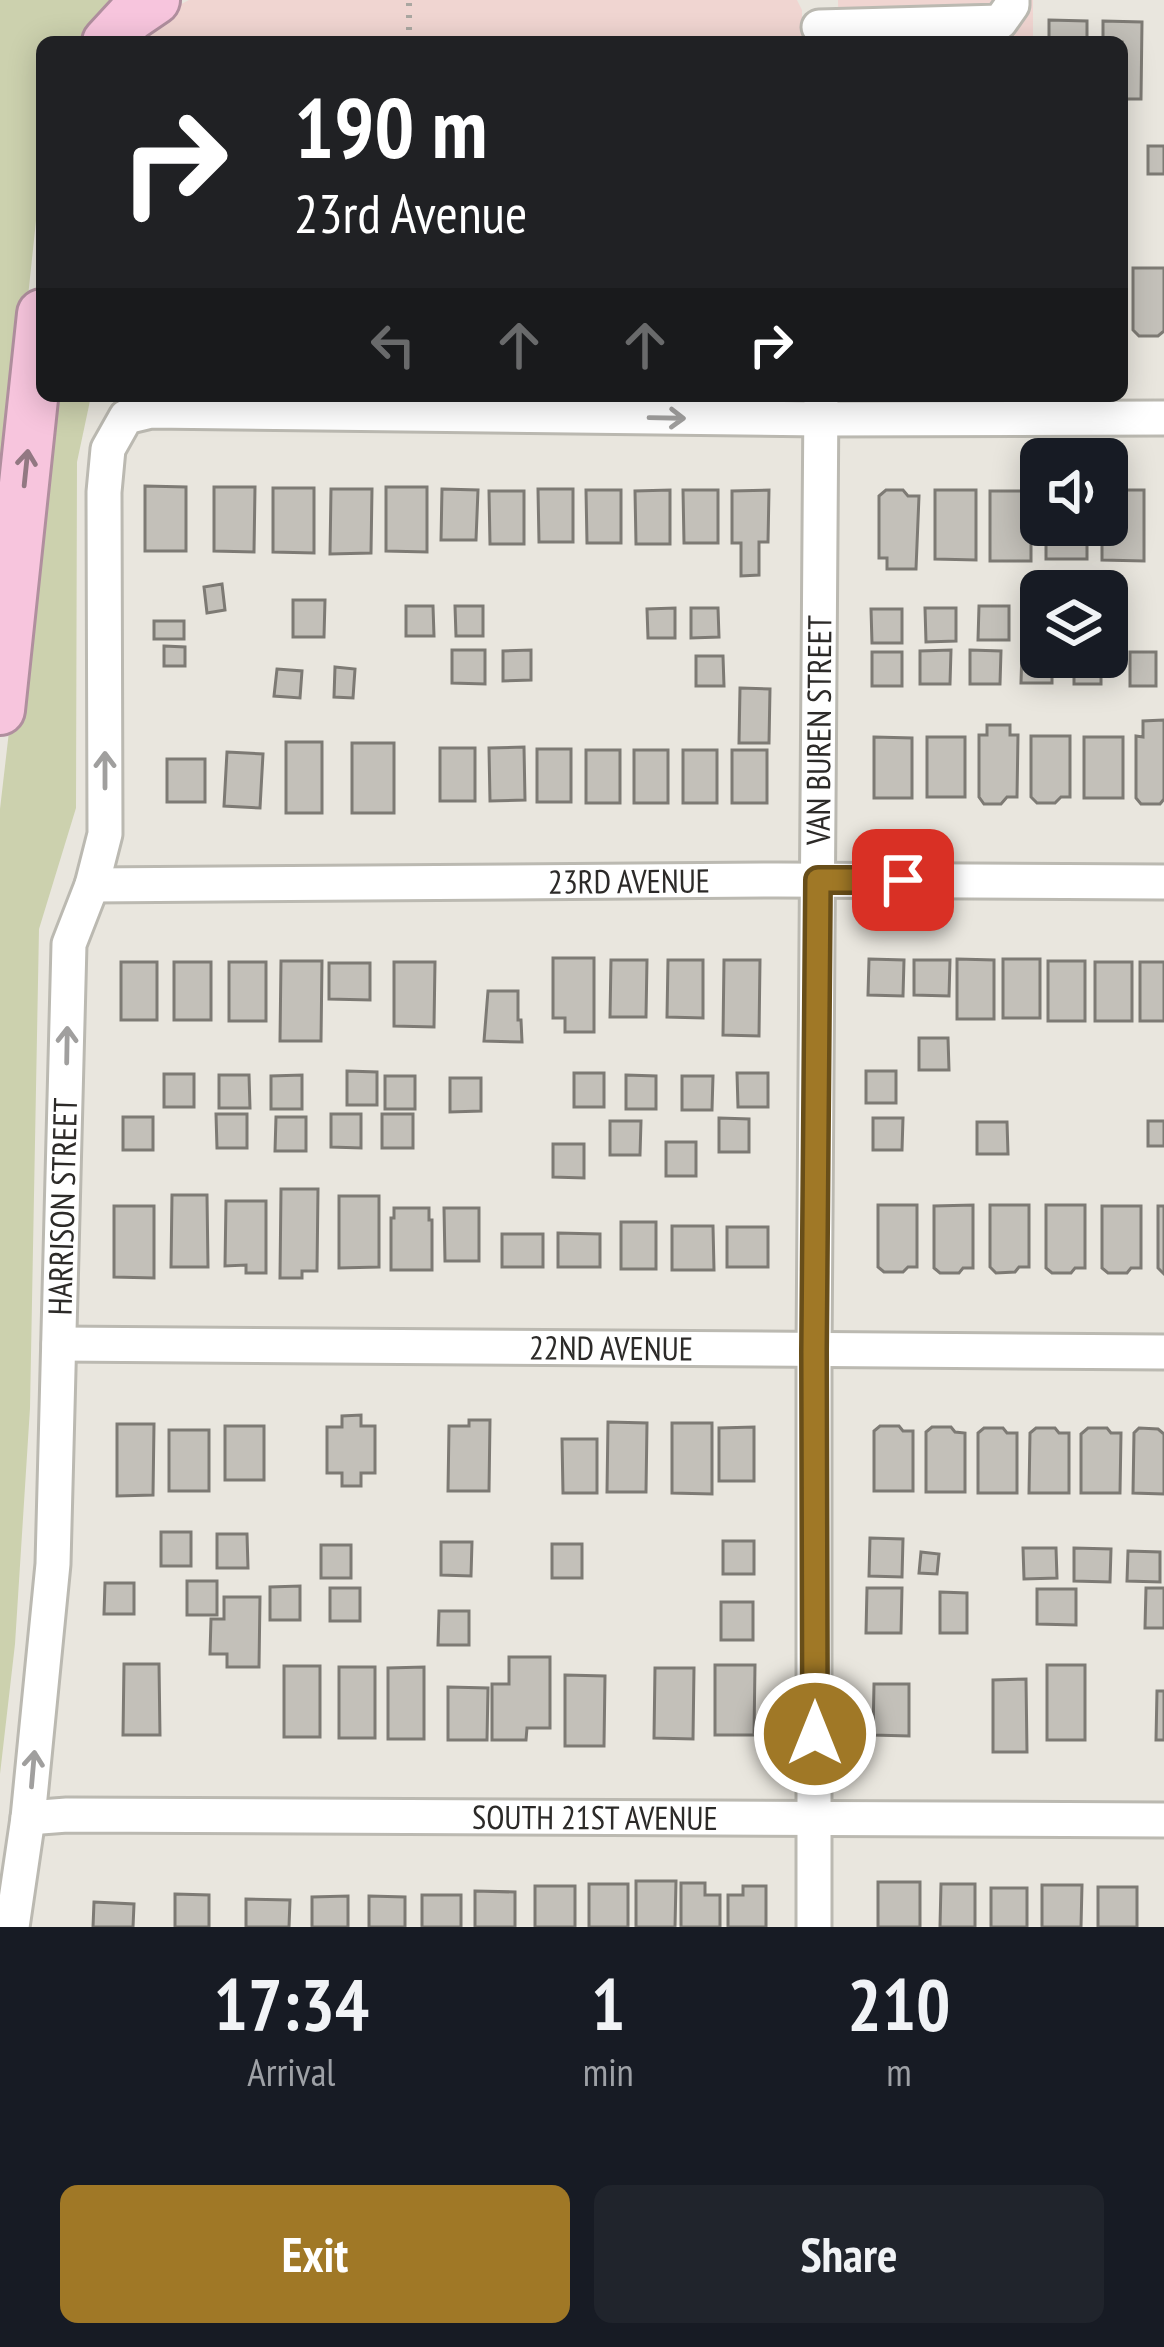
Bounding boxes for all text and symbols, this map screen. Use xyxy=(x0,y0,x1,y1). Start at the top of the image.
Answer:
text: 190 m xyxy=(294,72,487,181)
icon: right xyxy=(96,84,252,240)
text: 23rd Avenue xyxy=(294,178,527,248)
icon: left xyxy=(360,312,426,378)
icon: ahead xyxy=(486,312,552,378)
icon: ahead xyxy=(612,312,678,378)
icon: right xyxy=(738,312,804,378)
one-way arrow xyxy=(647,406,686,429)
map controls xyxy=(1020,438,1128,678)
button: sound xyxy=(1020,438,1128,546)
one-way arrow xyxy=(15,449,38,488)
button: layers xyxy=(1020,570,1128,678)
street label: VAN BUREN STREET xyxy=(796,615,840,846)
one-way arrow xyxy=(94,751,116,790)
pin xyxy=(852,829,954,931)
icon: arrive xyxy=(870,847,936,913)
street label: 23RD AVENUE xyxy=(548,858,710,903)
one-way arrow xyxy=(55,1026,78,1065)
street label: HARRISON STREET xyxy=(37,1097,86,1316)
street label: 22ND AVENUE xyxy=(529,1325,693,1370)
position arrow xyxy=(752,1671,878,1797)
one-way arrow xyxy=(22,1750,45,1789)
street label: SOUTH 21ST AVENUE xyxy=(472,1795,718,1839)
text: 17:34 xyxy=(214,1957,369,2050)
text: 1 xyxy=(591,1957,625,2050)
text: 210 xyxy=(847,1957,950,2050)
text: Arrival xyxy=(247,2046,335,2097)
text: min xyxy=(583,2046,634,2097)
text: m xyxy=(886,2046,912,2097)
button: Exit xyxy=(60,2185,570,2323)
button: Share xyxy=(594,2185,1104,2323)

